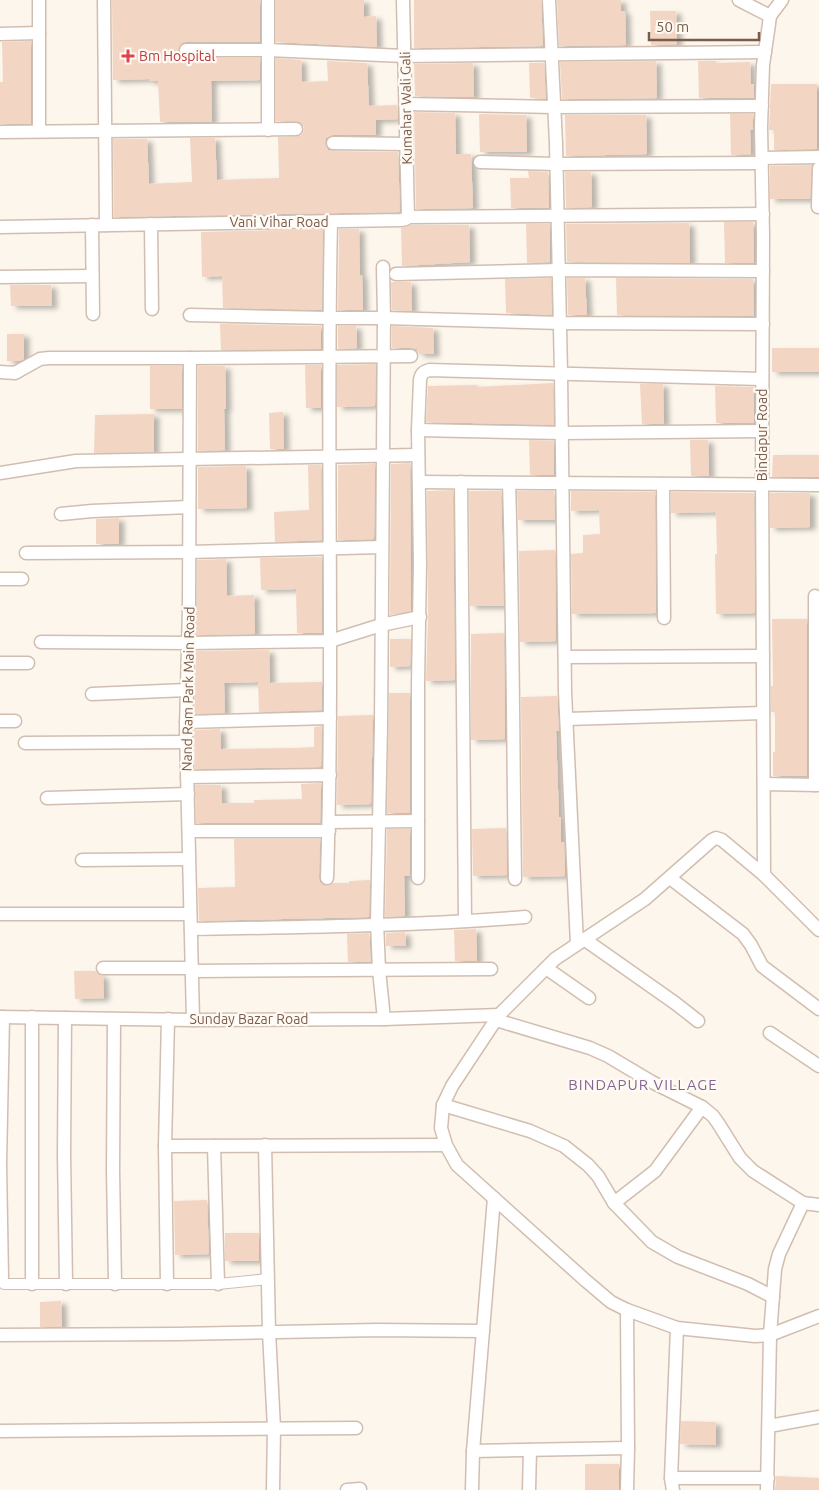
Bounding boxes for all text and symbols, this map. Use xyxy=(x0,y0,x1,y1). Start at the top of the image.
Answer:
scale bar xyxy=(649,10,759,42)
text: 50 m xyxy=(656,18,689,35)
place label: Bm Hospital xyxy=(139,48,215,64)
marker: Bm Hospital xyxy=(121,49,135,63)
street label: Kumahar Wali Gali xyxy=(397,51,415,165)
street label: Vani Vihar Road xyxy=(229,214,329,230)
street label: Bindapur Road xyxy=(754,389,770,481)
street label: Nand Ram Park Main Road xyxy=(179,606,197,772)
street label: Sunday Bazar Road xyxy=(189,1011,309,1027)
district label: BINDAPUR VILLAGE xyxy=(568,1076,718,1093)

